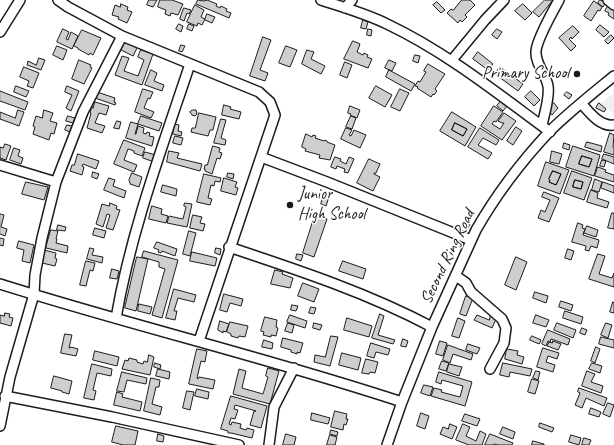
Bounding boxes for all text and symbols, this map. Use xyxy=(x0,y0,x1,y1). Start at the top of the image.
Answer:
place label: Primary School xyxy=(482,64,569,84)
marker: Primary School xyxy=(572,69,582,79)
place label: Junior High School xyxy=(298,185,365,225)
marker: Junior High School xyxy=(285,200,295,210)
street label: Second Ring Road xyxy=(416,206,480,308)

